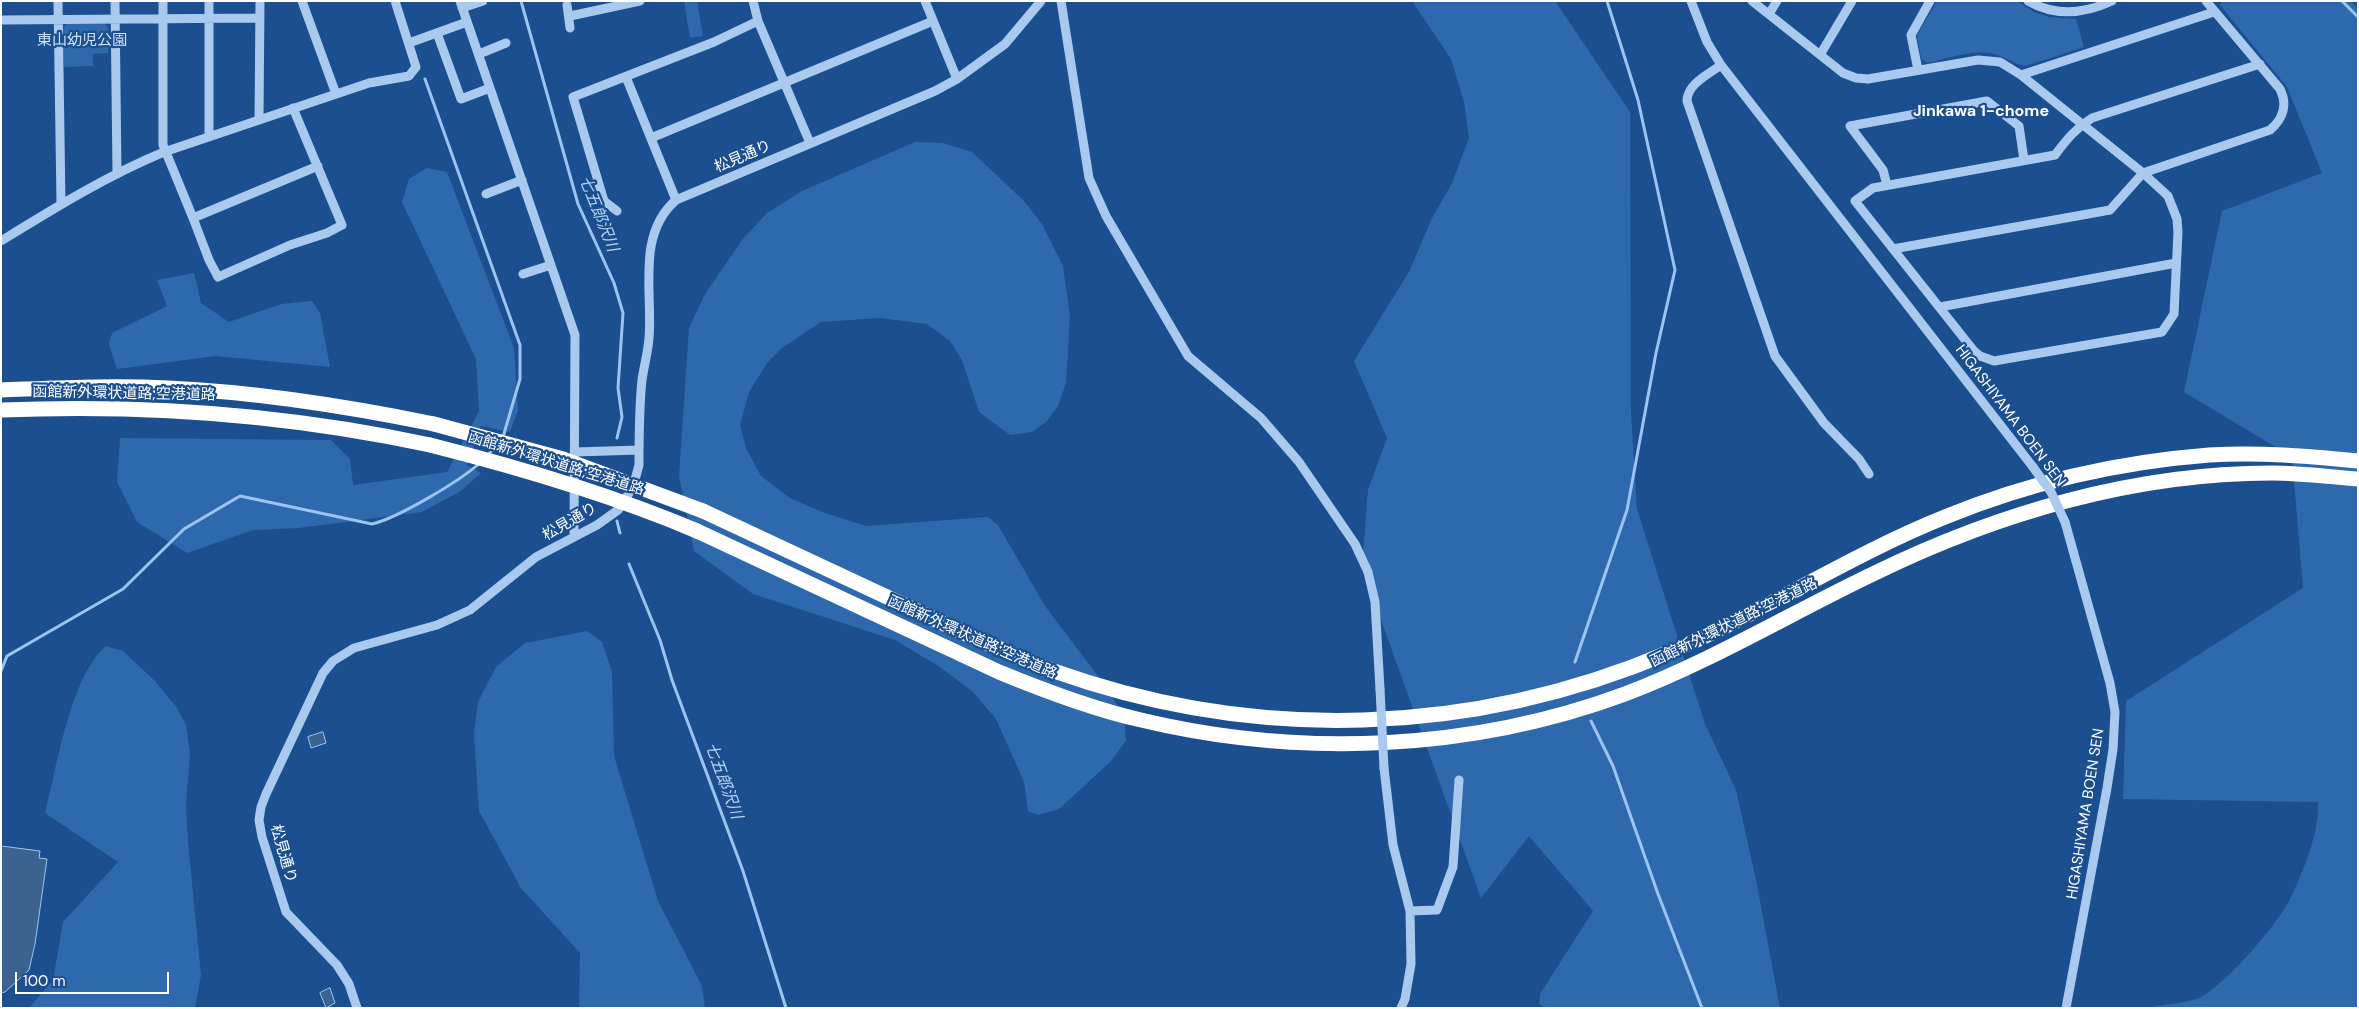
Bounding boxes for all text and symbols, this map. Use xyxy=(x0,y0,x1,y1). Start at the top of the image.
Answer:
park label: 東山幼児公園 xyxy=(37,32,127,50)
district label: Jinkawa 1-chome xyxy=(1913,102,2049,122)
street label: 松見通り xyxy=(712,137,774,177)
water label: 七五郎沢川 xyxy=(574,173,622,255)
street label: HIGASHIYAMA BOEN SEN xyxy=(1951,342,2069,490)
street label: 函館新外環状道路;空港道路 xyxy=(32,383,216,405)
street label: 函館新外環状道路;空港道路 xyxy=(466,429,646,499)
street label: 松見通り xyxy=(540,499,600,545)
street label: 函館新外環状道路;空港道路 xyxy=(1648,575,1820,671)
street label: 函館新外環状道路;空港道路 xyxy=(885,592,1059,684)
street label: HIGASHIYAMA BOEN SEN xyxy=(2064,727,2108,901)
water label: 七五郎沢川 xyxy=(700,740,746,822)
street label: 松見通り xyxy=(266,823,300,885)
scale bar xyxy=(18,962,171,994)
text: 100 m xyxy=(23,971,66,991)

